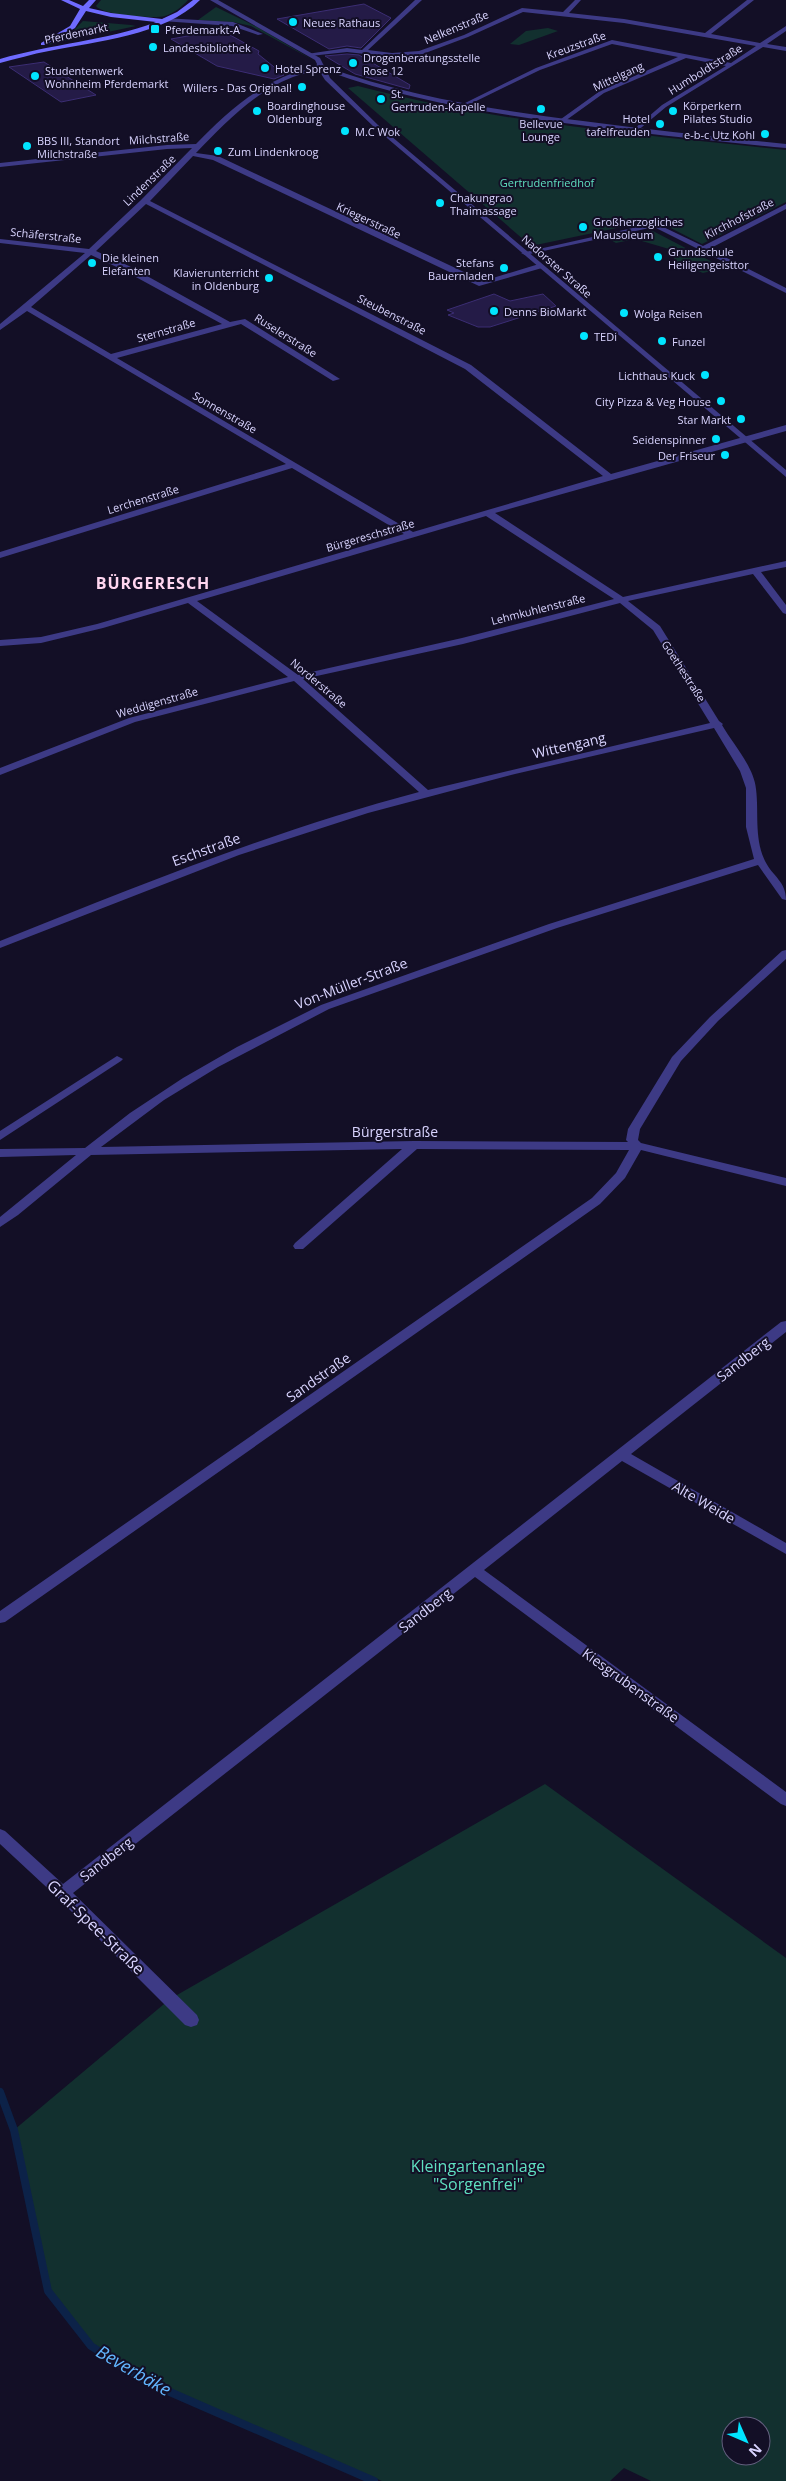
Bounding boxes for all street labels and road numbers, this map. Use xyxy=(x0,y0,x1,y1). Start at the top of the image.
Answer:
street label: Nelkenstraße xyxy=(421,7,491,47)
street label: Pferdemarkt xyxy=(43,19,109,47)
street label: Kreuzstraße xyxy=(544,27,608,63)
street label: Humboldtstraße xyxy=(665,40,745,98)
street label: Mittelgang xyxy=(590,58,646,94)
street label: Milchstraße xyxy=(128,128,190,148)
street label: Lindenstraße xyxy=(119,151,179,209)
street label: Kirchhofstraße xyxy=(702,194,776,242)
street label: Kriegerstraße xyxy=(334,198,404,242)
street label: Schäferstraße xyxy=(10,224,82,246)
street label: Nadorster Straße xyxy=(519,231,595,301)
street label: Steubenstraße xyxy=(355,290,429,338)
street label: Ruselerstraße xyxy=(252,310,320,360)
street label: Sternstraße xyxy=(135,314,197,346)
street label: Sonnenstraße xyxy=(190,388,260,436)
street label: Lerchenstraße xyxy=(105,481,181,517)
street label: Bürgereschstraße xyxy=(324,515,416,555)
street label: Lehmkuhlenstraße xyxy=(489,590,587,628)
street label: Goethestraße xyxy=(659,637,709,705)
street label: Norderstraße xyxy=(288,655,350,711)
street label: Weddigenstraße xyxy=(114,683,200,721)
street label: Wittengang xyxy=(531,727,608,763)
street label: Eschstraße xyxy=(169,828,243,870)
street label: Von-Müller-Straße xyxy=(292,953,410,1013)
street label: Bürgerstraße xyxy=(352,1122,438,1141)
street label: Sandberg xyxy=(713,1332,774,1386)
street label: Sandstraße xyxy=(282,1348,354,1406)
street label: Alte Weide xyxy=(669,1476,739,1528)
street label: Sandberg xyxy=(395,1583,456,1637)
street label: Kiesgrubenstraße xyxy=(579,1643,683,1727)
street label: Sandberg xyxy=(76,1832,137,1886)
street label: Graf-Spee-Straße xyxy=(42,1875,150,1979)

